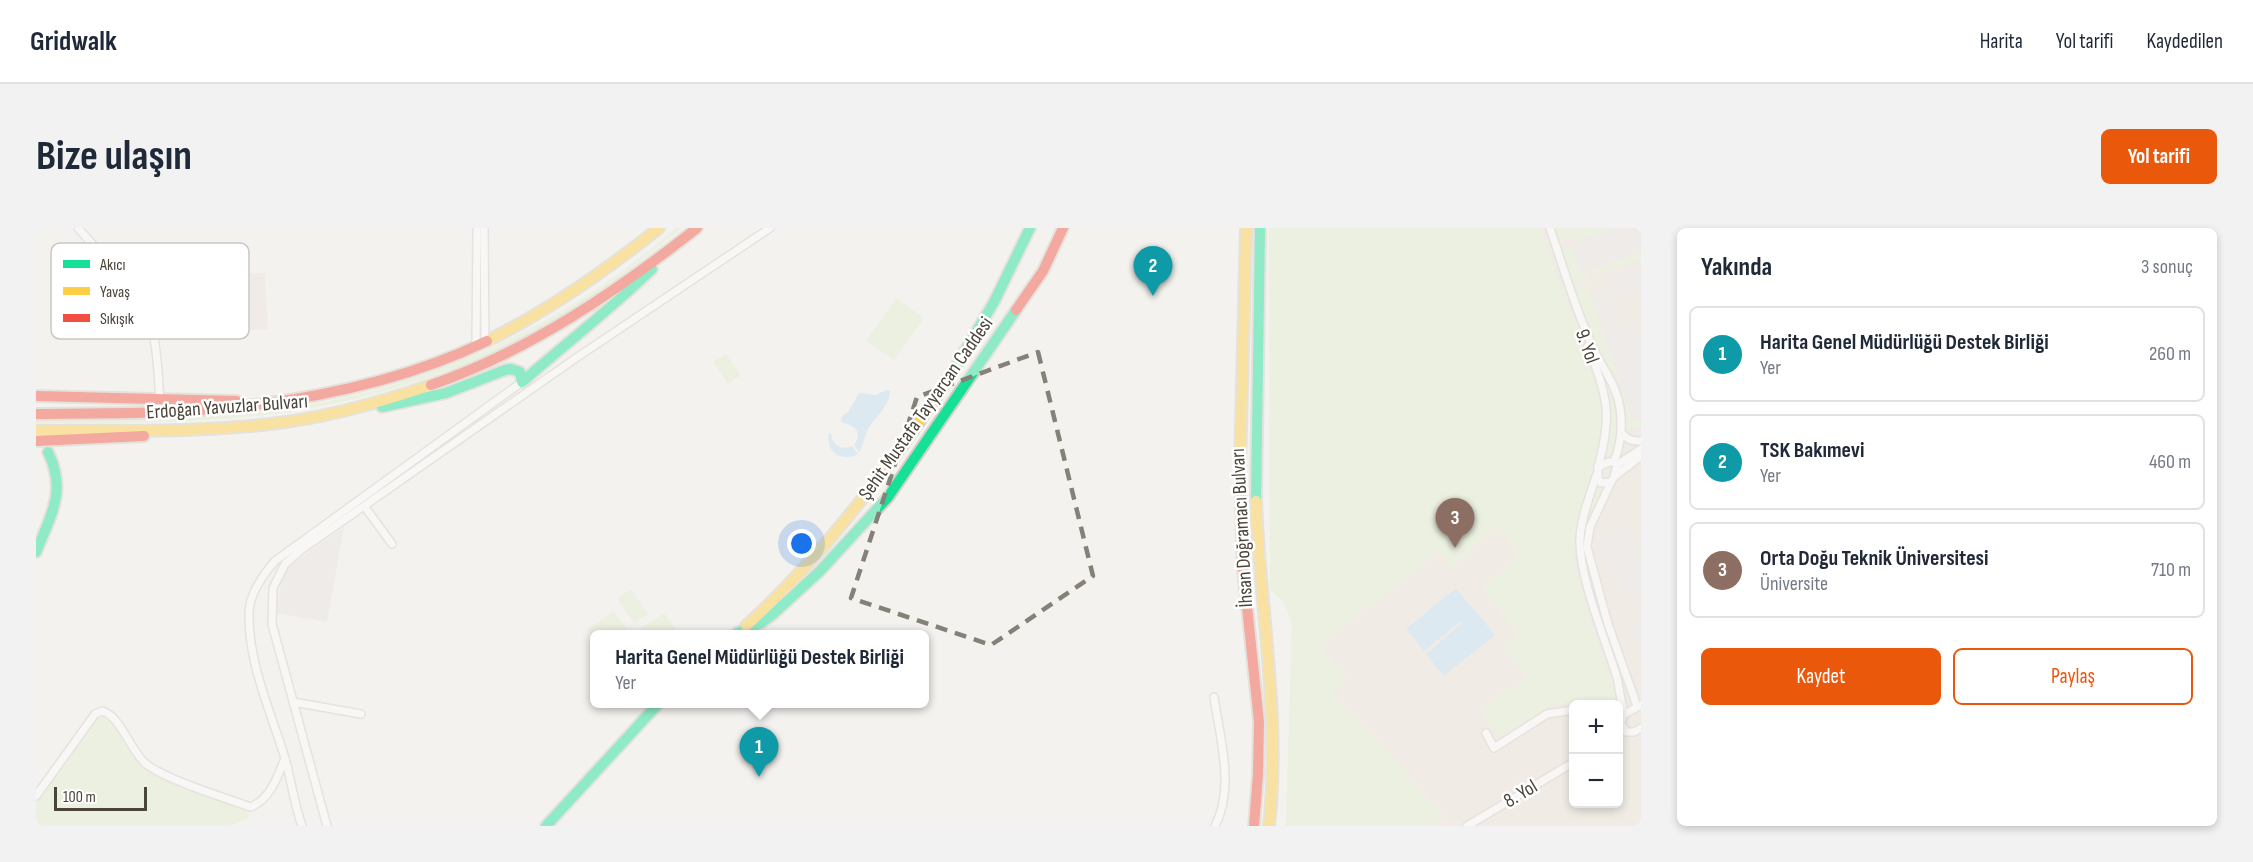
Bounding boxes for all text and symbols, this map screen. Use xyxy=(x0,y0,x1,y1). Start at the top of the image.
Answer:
text: Gridwalk xyxy=(30,25,117,58)
text: Harita xyxy=(1980,29,2023,54)
text: Yol tarifi xyxy=(2056,29,2114,54)
text: Kaydedilen xyxy=(2147,29,2223,54)
button: Yol tarifi xyxy=(2101,129,2217,184)
text: Bize ulaşın xyxy=(36,131,192,182)
legend xyxy=(51,243,249,339)
pin: 2 xyxy=(1134,247,1172,296)
text: Yakında xyxy=(1701,252,1772,283)
text: 3 sonuç xyxy=(2141,255,2193,279)
text: Akıcı xyxy=(99,256,125,275)
text: Yavaş xyxy=(100,283,130,302)
text: Sıkışık xyxy=(100,310,134,329)
street label: Şehit Mustafa Tayyarcan Caddesi xyxy=(853,312,998,505)
street label: 9. Yol xyxy=(1570,326,1604,367)
text: Harita Genel Müdürlüğü Destek Birliği xyxy=(1760,329,2049,356)
text: 1 xyxy=(1719,342,1726,366)
text: 260 m xyxy=(2149,342,2191,366)
text: Yer xyxy=(1760,356,1781,380)
street label: Erdoğan Yavuzlar Bulvarı xyxy=(146,389,309,425)
text: TSK Bakımevi xyxy=(1760,437,1864,464)
street label: İhsan Doğramacı Bulvarı xyxy=(1226,448,1258,608)
text: 2 xyxy=(1718,450,1727,474)
text: 460 m xyxy=(2149,450,2191,474)
text: Yer xyxy=(1760,464,1781,488)
pin: 3 xyxy=(1436,498,1474,548)
your location xyxy=(787,529,816,558)
text: Orta Doğu Teknik Üniversitesi xyxy=(1760,545,1989,572)
text: 3 xyxy=(1718,558,1727,582)
text: 710 m xyxy=(2151,558,2191,582)
text: Üniversite xyxy=(1760,572,1828,596)
popup xyxy=(590,630,929,708)
text: Harita Genel Müdürlüğü Destek Birliği xyxy=(615,644,904,671)
button: Kaydet xyxy=(1701,648,1941,705)
button: Paylaş xyxy=(1953,648,2193,705)
text: Yer xyxy=(615,671,636,695)
map controls xyxy=(1569,700,1623,808)
button: + xyxy=(1569,700,1623,754)
pin: 1 xyxy=(740,728,778,777)
button: − xyxy=(1569,754,1623,808)
street label: 8. Yol xyxy=(1499,775,1542,813)
scale bar xyxy=(54,784,147,812)
text: 100 m xyxy=(63,788,96,807)

